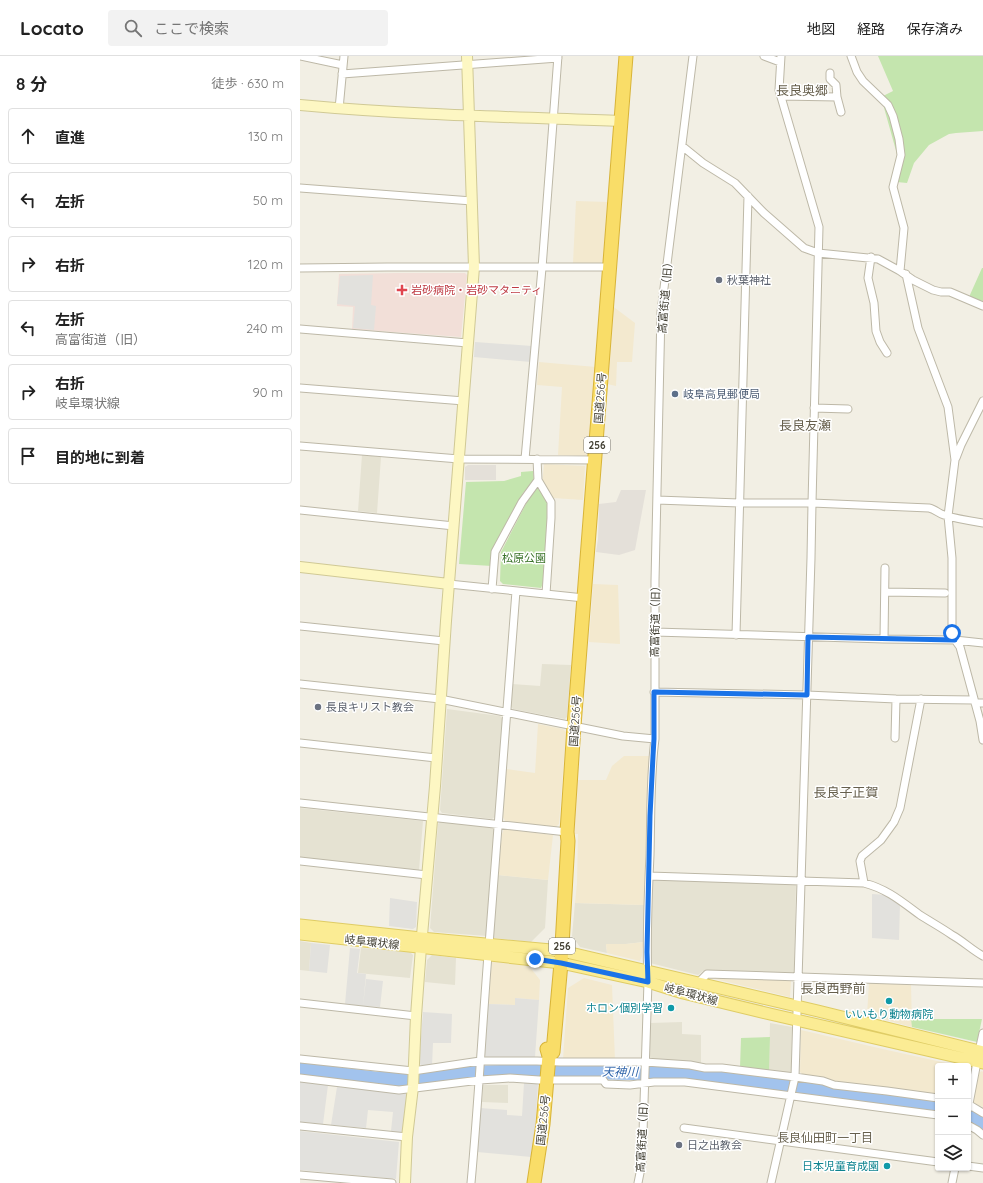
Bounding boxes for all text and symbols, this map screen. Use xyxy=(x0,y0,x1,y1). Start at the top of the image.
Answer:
search box xyxy=(108,10,388,46)
text: Locato xyxy=(20,16,84,40)
icon: search xyxy=(122,17,144,39)
text: ここで検索 xyxy=(154,19,229,38)
text: 地図 xyxy=(807,20,835,38)
text: 経路 xyxy=(857,20,885,38)
text: 保存済み xyxy=(907,20,963,38)
text: 8 分 xyxy=(16,73,47,94)
text: 徒歩 · 630 m xyxy=(211,75,284,91)
district label: 長良奥郷 xyxy=(776,82,828,98)
icon: ahead xyxy=(17,125,39,147)
text: 直進 xyxy=(55,128,85,147)
text: 130 m xyxy=(248,128,283,144)
icon: left xyxy=(17,189,39,211)
text: 左折 xyxy=(55,192,85,211)
text: 50 m xyxy=(253,192,283,208)
icon: right xyxy=(17,253,39,275)
text: 右折 xyxy=(55,256,85,275)
text: 120 m xyxy=(248,256,283,272)
street label: 高富街道（旧） xyxy=(655,256,675,334)
place label: 秋葉神社 xyxy=(727,273,771,287)
marker: 秋葉神社 xyxy=(714,275,724,285)
place label: 岩砂病院・岩砂マタニティ xyxy=(411,283,542,297)
marker: 岩砂病院・岩砂マタニティ xyxy=(396,284,408,296)
text: 左折 xyxy=(55,310,85,329)
icon: left xyxy=(17,317,39,339)
text: 240 m xyxy=(246,320,283,336)
text: 高富街道（旧） xyxy=(55,331,146,347)
street label: 国道256号 xyxy=(591,372,609,424)
text: 右折 xyxy=(55,374,85,393)
icon: right xyxy=(17,381,39,403)
text: 90 m xyxy=(253,384,283,400)
place label: 岐阜高見郵便局 xyxy=(683,387,760,401)
marker: 岐阜高見郵便局 xyxy=(670,389,680,399)
text: 岐阜環状線 xyxy=(55,395,120,411)
district label: 長良友瀬 xyxy=(779,417,831,433)
road number: 256 xyxy=(584,437,610,453)
icon: arrive xyxy=(17,445,39,467)
text: 目的地に到着 xyxy=(55,448,145,467)
park label: 松原公園 xyxy=(502,551,546,565)
street label: 高富街道（旧） xyxy=(647,580,663,658)
route start xyxy=(943,624,961,642)
street label: 国道256号 xyxy=(566,695,584,747)
place label: 長良キリスト教会 xyxy=(326,700,414,714)
marker: 長良キリスト教会 xyxy=(313,702,323,712)
district label: 長良子正賀 xyxy=(813,784,879,800)
street label: 岐阜環状線 xyxy=(344,932,400,952)
road number: 256 xyxy=(549,938,575,954)
route end xyxy=(526,950,544,968)
street label: 岐阜環状線 xyxy=(663,980,719,1008)
district label: 長良西野前 xyxy=(800,980,866,996)
marker: いいもり動物病院 xyxy=(884,996,894,1006)
place label: ホロン個別学習 xyxy=(586,1001,663,1015)
marker: ホロン個別学習 xyxy=(666,1003,676,1013)
place label: いいもり動物病院 xyxy=(845,1007,933,1021)
map controls xyxy=(935,1063,971,1171)
button: + xyxy=(935,1063,971,1099)
water label: 天神川 xyxy=(602,1064,640,1079)
street label: 国道256号 xyxy=(533,1094,553,1146)
street label: 高富街道（旧） xyxy=(633,1095,651,1173)
button: − xyxy=(935,1099,971,1135)
district label: 長良仙田町一丁目 xyxy=(777,1130,873,1145)
button: layers xyxy=(935,1135,971,1171)
place label: 日之出教会 xyxy=(687,1138,742,1152)
marker: 日之出教会 xyxy=(674,1140,684,1150)
place label: 日本児童育成園 xyxy=(802,1159,879,1173)
marker: 日本児童育成園 xyxy=(882,1161,892,1171)

